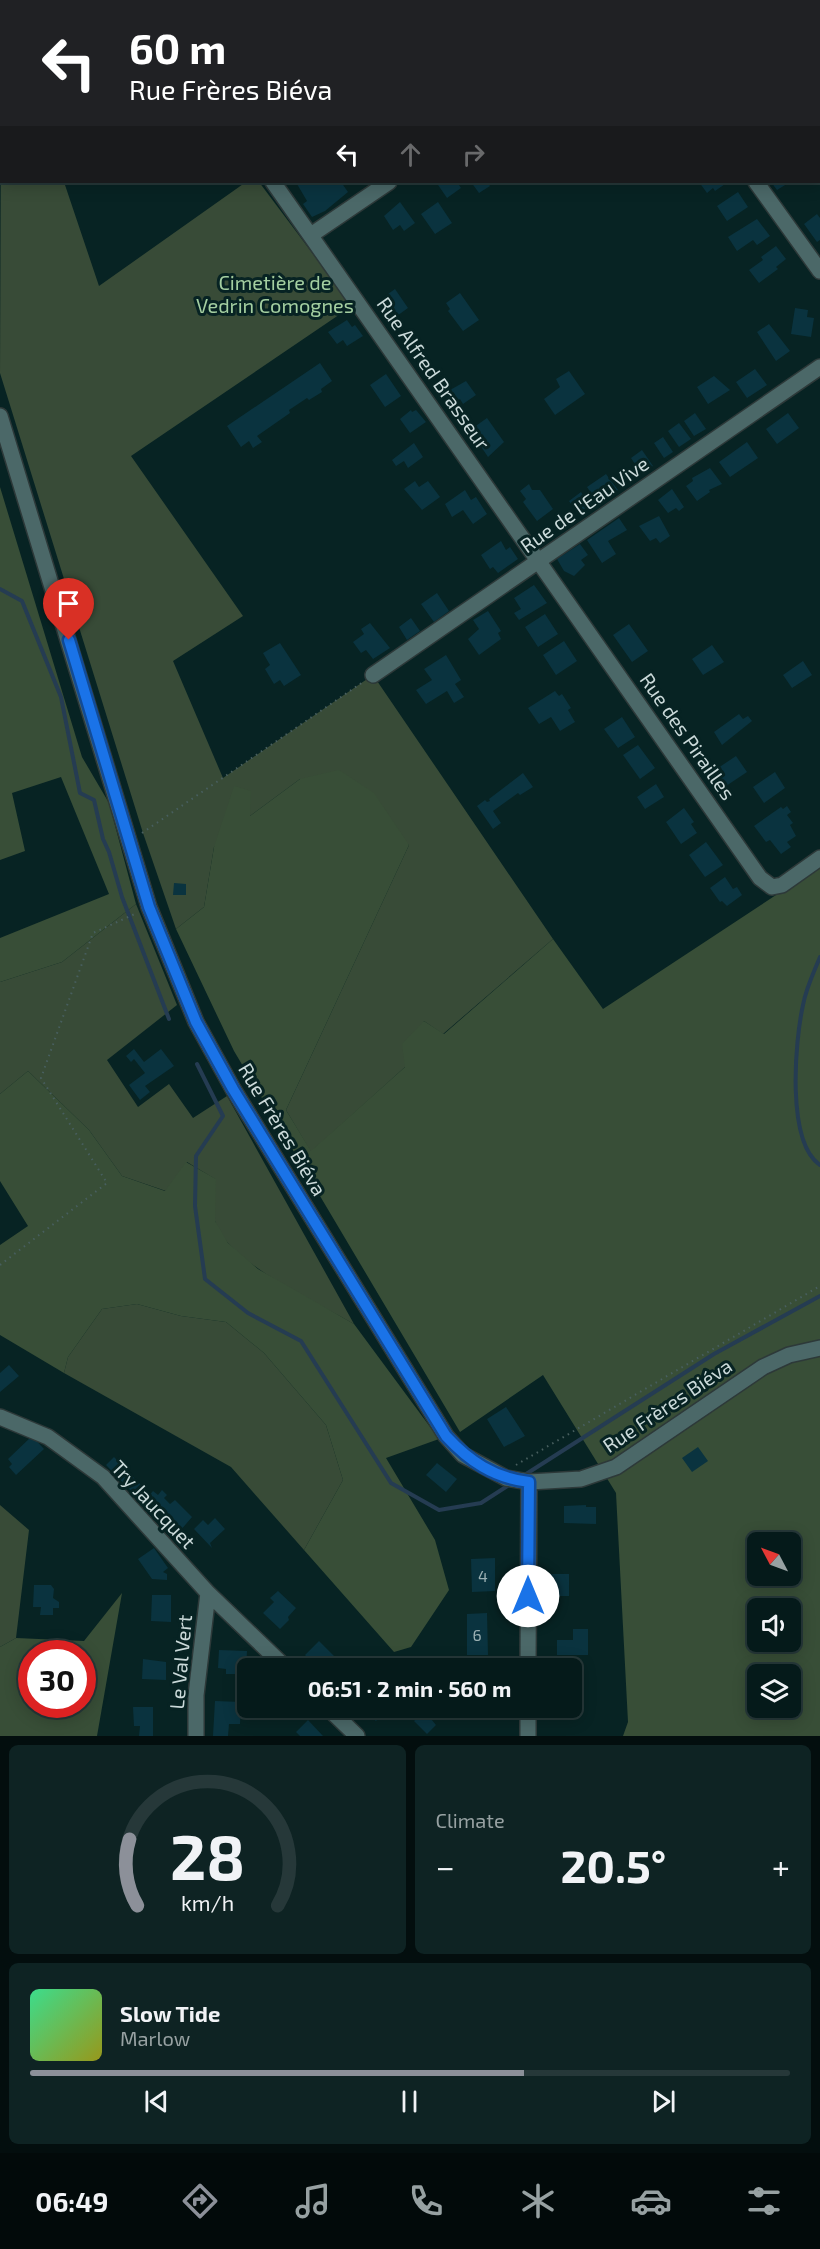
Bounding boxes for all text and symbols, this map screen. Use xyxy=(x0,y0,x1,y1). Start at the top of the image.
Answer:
text: 60 m xyxy=(129,22,226,72)
icon: left xyxy=(30,24,108,102)
text: Rue Frères Biéva xyxy=(129,73,332,105)
icon: left xyxy=(331,138,364,171)
icon: ahead xyxy=(394,138,427,171)
icon: right xyxy=(457,138,490,171)
park label: Cimetière de Vedrin Comognes xyxy=(196,270,354,317)
street label: Rue Alfred Brasseur xyxy=(372,292,496,454)
street label: Rue de l'Eau Vive xyxy=(515,451,653,557)
pin xyxy=(43,578,94,640)
icon: arrive xyxy=(52,587,85,620)
street label: Rue des Pirailles xyxy=(635,668,741,804)
street label: Rue Frères Biéva xyxy=(234,1058,332,1200)
street label: Rue Frères Biéva xyxy=(598,1353,736,1457)
street label: Try Jaucquet xyxy=(107,1455,201,1553)
north arrow xyxy=(747,1532,801,1586)
map controls xyxy=(747,1532,801,1718)
position arrow xyxy=(496,1564,560,1628)
house number: 4 xyxy=(478,1566,488,1585)
button: sound xyxy=(747,1598,801,1652)
street label: Le Val Vert xyxy=(164,1613,196,1710)
house number: 6 xyxy=(472,1625,482,1644)
speed limit sign: 30 xyxy=(18,1640,96,1718)
button: layers xyxy=(747,1664,801,1718)
text: 06:51 · 2 min · 560 m xyxy=(308,1675,511,1701)
text: Climate xyxy=(436,1808,505,1832)
text: 28 xyxy=(170,1818,245,1893)
text: 20.5° xyxy=(560,1838,666,1892)
text: − xyxy=(436,1846,455,1886)
text: + xyxy=(772,1846,790,1886)
text: km/h xyxy=(181,1891,234,1916)
text: Slow Tide xyxy=(120,2000,220,2026)
text: Marlow xyxy=(120,2026,190,2050)
icon: previous xyxy=(140,2085,173,2118)
icon: pause xyxy=(393,2085,426,2118)
icon: next xyxy=(647,2085,680,2118)
icon: directions xyxy=(179,2180,221,2222)
icon: music xyxy=(292,2180,334,2222)
icon: phone xyxy=(405,2180,447,2222)
icon: climate xyxy=(517,2180,559,2222)
icon: car xyxy=(630,2180,672,2222)
icon: filters xyxy=(743,2180,785,2222)
text: 06:49 xyxy=(35,2185,108,2217)

